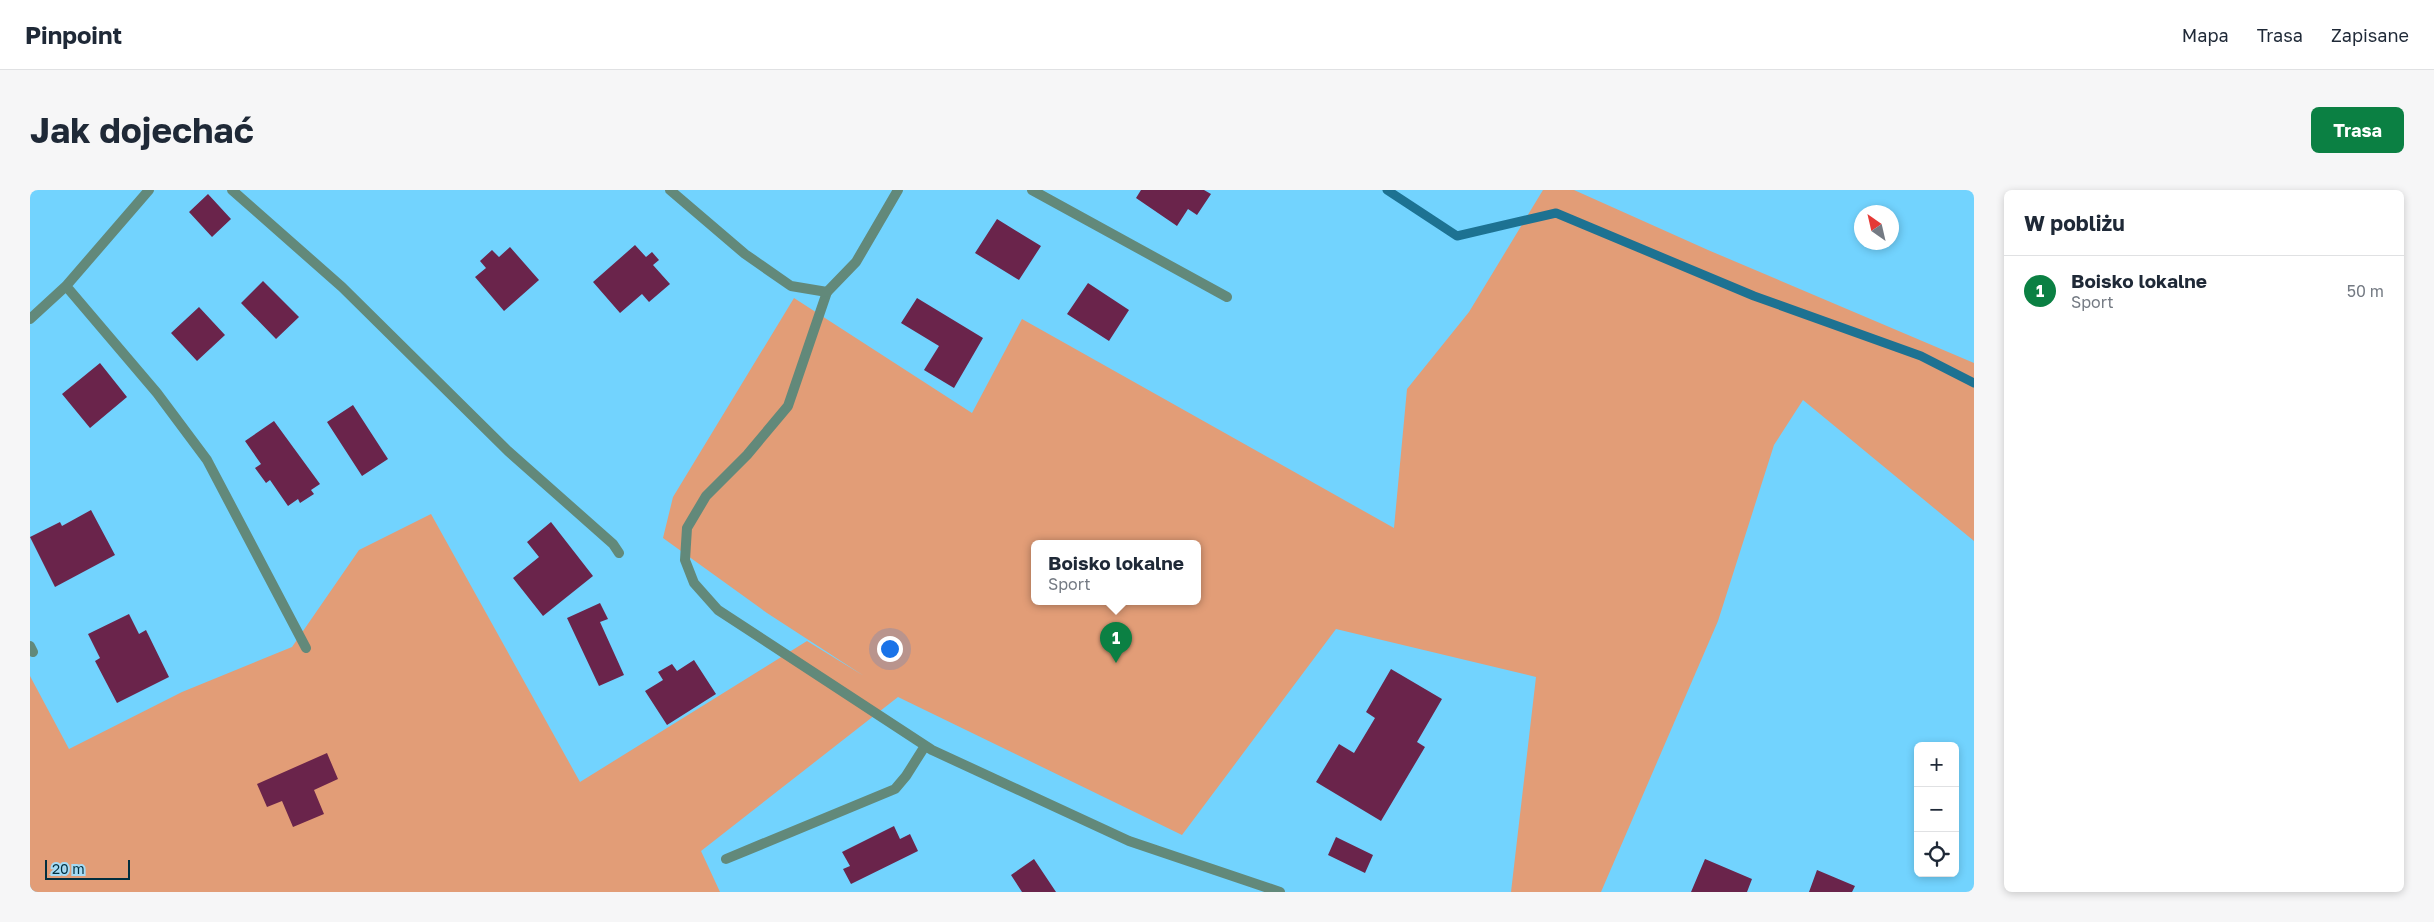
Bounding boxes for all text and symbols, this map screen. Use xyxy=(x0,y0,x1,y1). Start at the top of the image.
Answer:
text: Pinpoint xyxy=(25,20,122,49)
text: Mapa xyxy=(2182,24,2229,46)
text: Trasa xyxy=(2257,24,2303,46)
text: Zapisane xyxy=(2331,24,2409,46)
button: Trasa xyxy=(2311,107,2404,153)
text: Jak dojechać xyxy=(30,109,254,151)
north arrow xyxy=(1854,205,1899,250)
text: W pobliżu xyxy=(2024,210,2125,236)
text: Boisko lokalne xyxy=(2071,269,2207,292)
text: 1 xyxy=(2036,281,2044,301)
text: 50 m xyxy=(2347,281,2384,301)
text: Sport xyxy=(2071,292,2114,312)
popup xyxy=(1031,540,1201,605)
text: Boisko lokalne xyxy=(1048,551,1184,574)
text: Sport xyxy=(1048,574,1091,594)
pin: 1 xyxy=(1100,622,1132,663)
your location xyxy=(877,636,903,662)
map controls xyxy=(1914,742,1959,877)
button: + xyxy=(1914,742,1959,787)
button: − xyxy=(1914,787,1959,832)
button: locate xyxy=(1914,832,1959,877)
scale bar xyxy=(45,857,130,880)
text: 20 m xyxy=(52,860,85,877)

